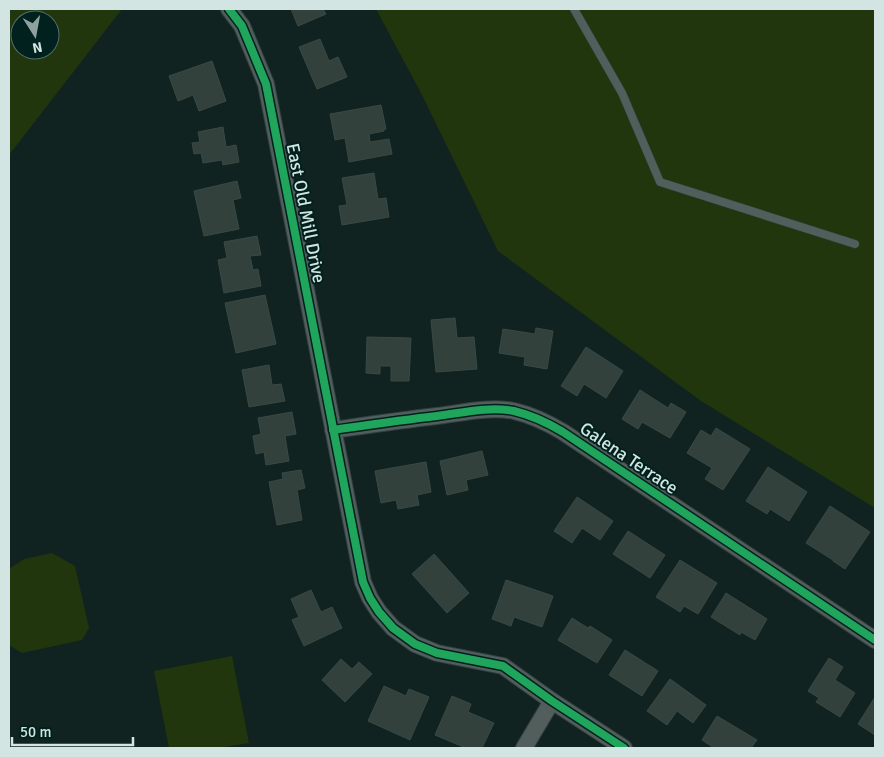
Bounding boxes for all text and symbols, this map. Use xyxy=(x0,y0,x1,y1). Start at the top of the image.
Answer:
north arrow xyxy=(10,10,60,60)
text: N xyxy=(31,38,44,57)
street label: East Old Mill Drive xyxy=(282,141,330,285)
street label: Galena Terrace xyxy=(576,417,682,499)
scale bar xyxy=(12,714,134,746)
text: 50 m xyxy=(20,723,51,741)

